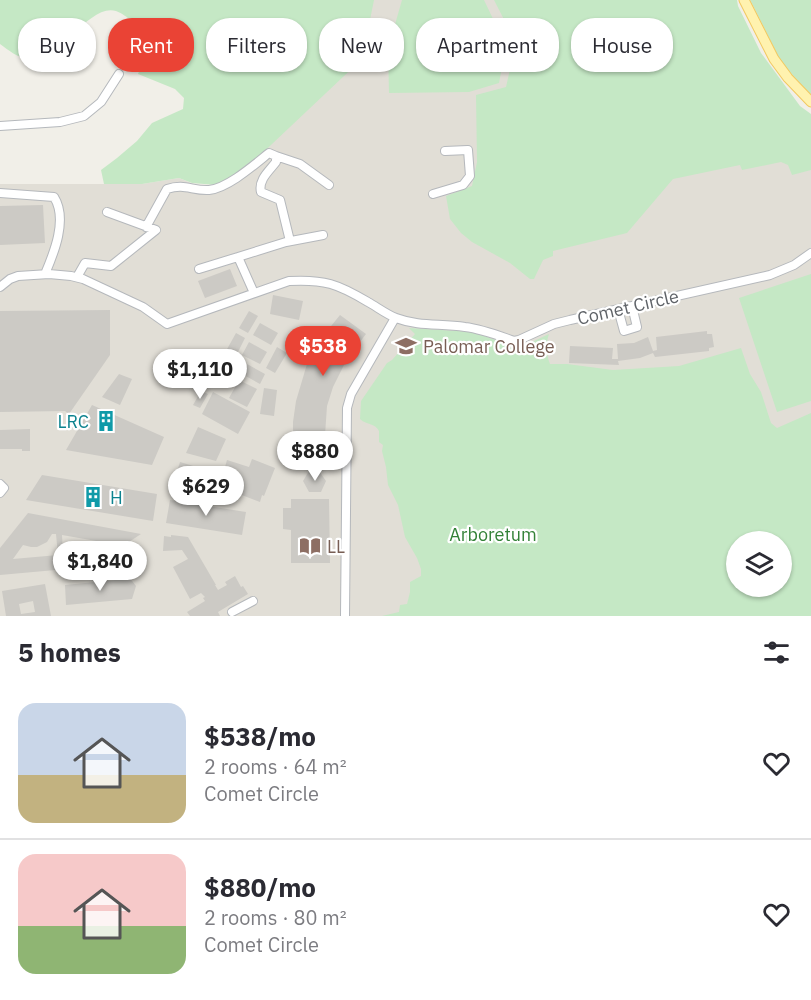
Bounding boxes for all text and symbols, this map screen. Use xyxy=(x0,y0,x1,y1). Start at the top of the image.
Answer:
chip: Buy xyxy=(18,18,96,72)
chip: Rent xyxy=(108,18,194,72)
chip: Filters xyxy=(206,18,307,72)
chip: New xyxy=(319,18,404,72)
chip: Apartment xyxy=(416,18,559,72)
chip: House xyxy=(571,18,673,72)
street label: Comet Circle xyxy=(575,284,681,330)
pin: $538 xyxy=(287,326,359,377)
text: $538 xyxy=(299,332,347,359)
school or university icon: Palomar College xyxy=(394,334,418,358)
place label: Palomar College xyxy=(423,335,555,358)
pin: $1,110 xyxy=(151,349,249,400)
text: $1,110 xyxy=(167,355,233,382)
building icon: LRC xyxy=(94,409,118,433)
place label: LRC xyxy=(57,410,89,433)
pin: $880 xyxy=(279,431,351,482)
text: $880 xyxy=(291,437,339,464)
pin: $629 xyxy=(170,466,242,517)
text: $629 xyxy=(182,472,230,499)
building icon: H xyxy=(81,485,105,509)
place label: H xyxy=(110,486,123,509)
park label: Arboretum xyxy=(449,523,537,546)
map controls xyxy=(726,531,792,597)
button: layers xyxy=(726,531,792,597)
library icon: LL xyxy=(298,534,322,558)
place label: LL xyxy=(327,535,345,558)
pin: $1,840 xyxy=(51,541,149,592)
text: $1,840 xyxy=(67,547,133,574)
text: 5 homes xyxy=(18,635,121,669)
icon: filters xyxy=(760,636,793,669)
text: $538/mo xyxy=(204,719,316,753)
icon: home xyxy=(66,727,138,799)
icon: heart xyxy=(760,747,793,780)
text: 2 rooms · 64 m² xyxy=(204,753,347,780)
text: Comet Circle xyxy=(204,780,319,807)
text: $880/mo xyxy=(204,870,316,904)
icon: home xyxy=(66,878,138,950)
icon: heart xyxy=(760,898,793,931)
text: 2 rooms · 80 m² xyxy=(204,904,347,931)
text: Comet Circle xyxy=(204,931,319,958)

